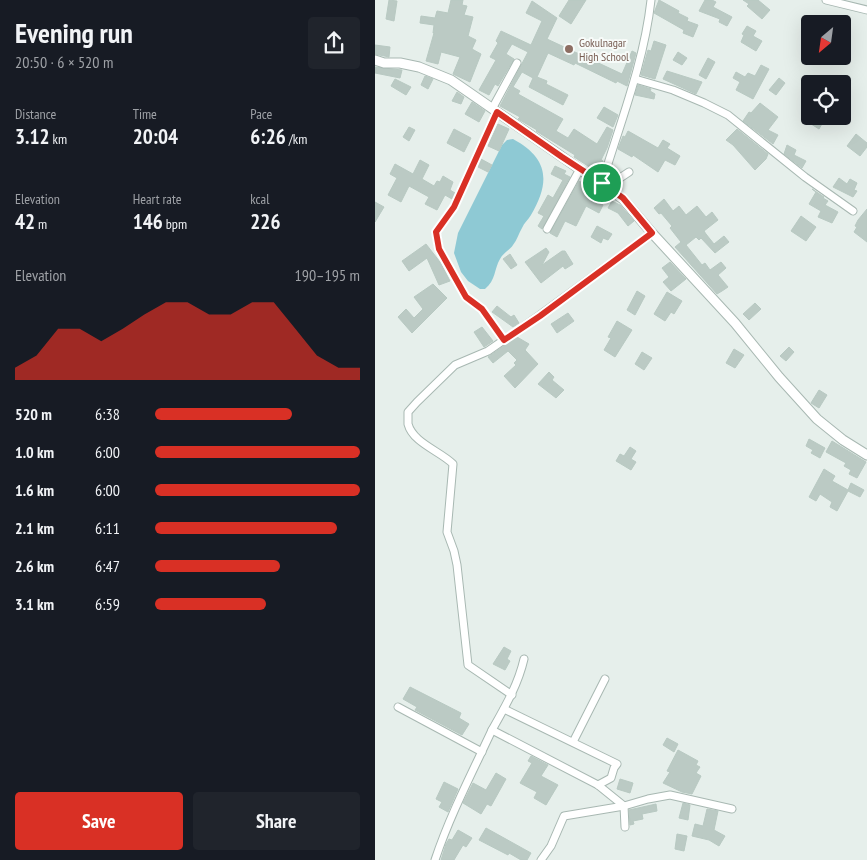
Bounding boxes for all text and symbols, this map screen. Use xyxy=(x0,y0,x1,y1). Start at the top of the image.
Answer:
text: Evening run xyxy=(15,14,133,51)
north arrow xyxy=(801,15,851,65)
map controls xyxy=(801,15,851,125)
button: share xyxy=(308,17,360,69)
place label: Gokulnagar High School xyxy=(579,35,629,64)
marker: Gokulnagar High School xyxy=(563,43,575,55)
text: 20:50 · 6 × 520 m xyxy=(15,52,113,72)
button: locate xyxy=(801,75,851,125)
text: Distance xyxy=(15,105,56,123)
text: Time xyxy=(133,105,157,123)
text: Pace xyxy=(250,105,272,123)
text: 3.12 xyxy=(15,123,50,150)
text: 20:04 xyxy=(133,123,178,150)
text: 6:26 xyxy=(250,123,286,150)
text: km xyxy=(50,130,67,148)
text: /km xyxy=(286,130,307,148)
pin xyxy=(581,162,623,204)
icon: arrive xyxy=(588,169,616,197)
text: Elevation xyxy=(15,190,60,208)
text: Heart rate xyxy=(133,190,182,208)
text: kcal xyxy=(250,190,269,208)
text: 42 xyxy=(15,208,35,235)
text: 146 xyxy=(133,208,163,235)
text: 226 xyxy=(250,208,280,235)
text: m xyxy=(35,215,47,233)
text: bpm xyxy=(163,215,187,233)
text: Elevation xyxy=(15,265,66,285)
text: 190–195 m xyxy=(295,265,360,285)
text: 520 m xyxy=(15,404,52,424)
text: 6:38 xyxy=(95,404,120,424)
text: 1.0 km xyxy=(15,442,54,462)
text: 6:00 xyxy=(95,442,120,462)
text: 1.6 km xyxy=(15,480,54,500)
text: 6:00 xyxy=(95,480,120,500)
text: 2.1 km xyxy=(15,518,54,538)
text: 6:11 xyxy=(95,518,120,538)
text: 2.6 km xyxy=(15,556,54,576)
text: 6:47 xyxy=(95,556,120,576)
text: 3.1 km xyxy=(15,594,54,614)
text: 6:59 xyxy=(95,594,120,614)
button: Save xyxy=(15,792,183,850)
button: Share xyxy=(193,792,360,850)

